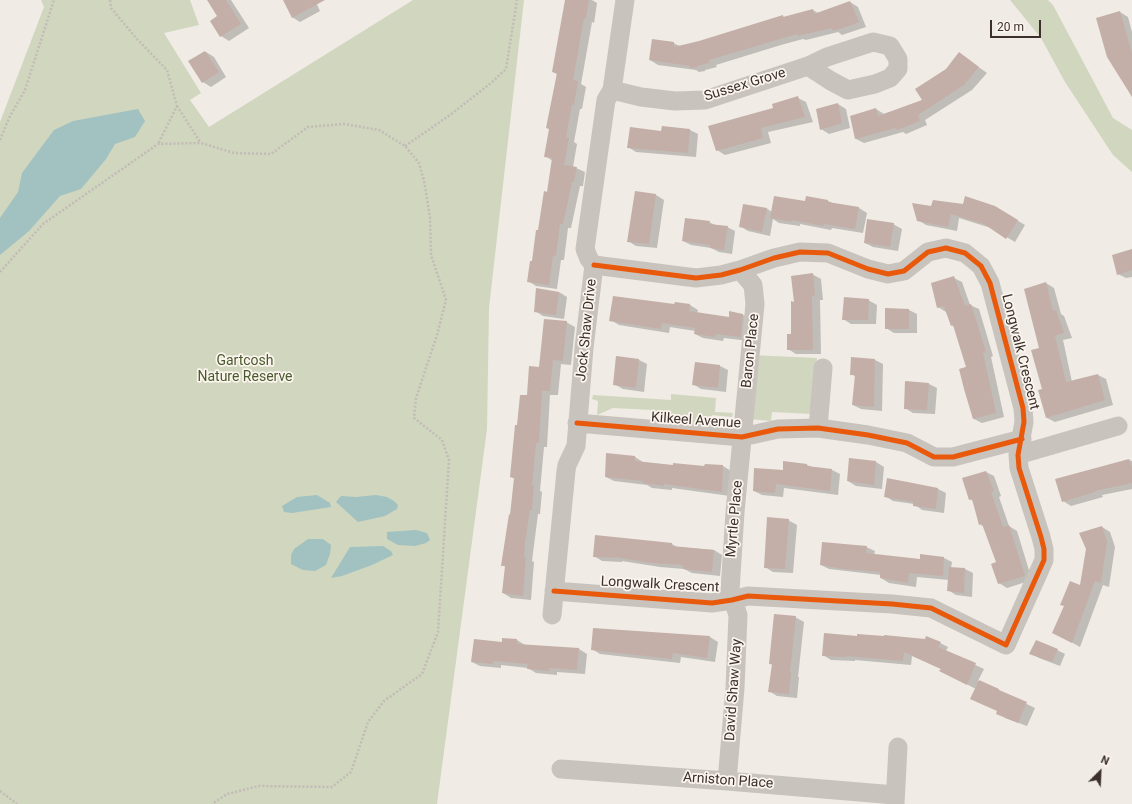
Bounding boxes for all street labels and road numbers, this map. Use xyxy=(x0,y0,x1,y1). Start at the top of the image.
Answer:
street label: Sussex Grove xyxy=(702,65,788,105)
street label: Jock Shaw Drive xyxy=(573,278,601,382)
street label: Longwalk Crescent xyxy=(997,292,1043,412)
street label: Baron Place xyxy=(739,313,763,389)
street label: Kilkeel Avenue xyxy=(650,409,742,433)
street label: Myrtle Place xyxy=(723,480,747,558)
street label: Longwalk Crescent xyxy=(600,574,720,596)
street label: David Shaw Way xyxy=(722,638,746,742)
street label: Arniston Place xyxy=(682,769,774,793)

